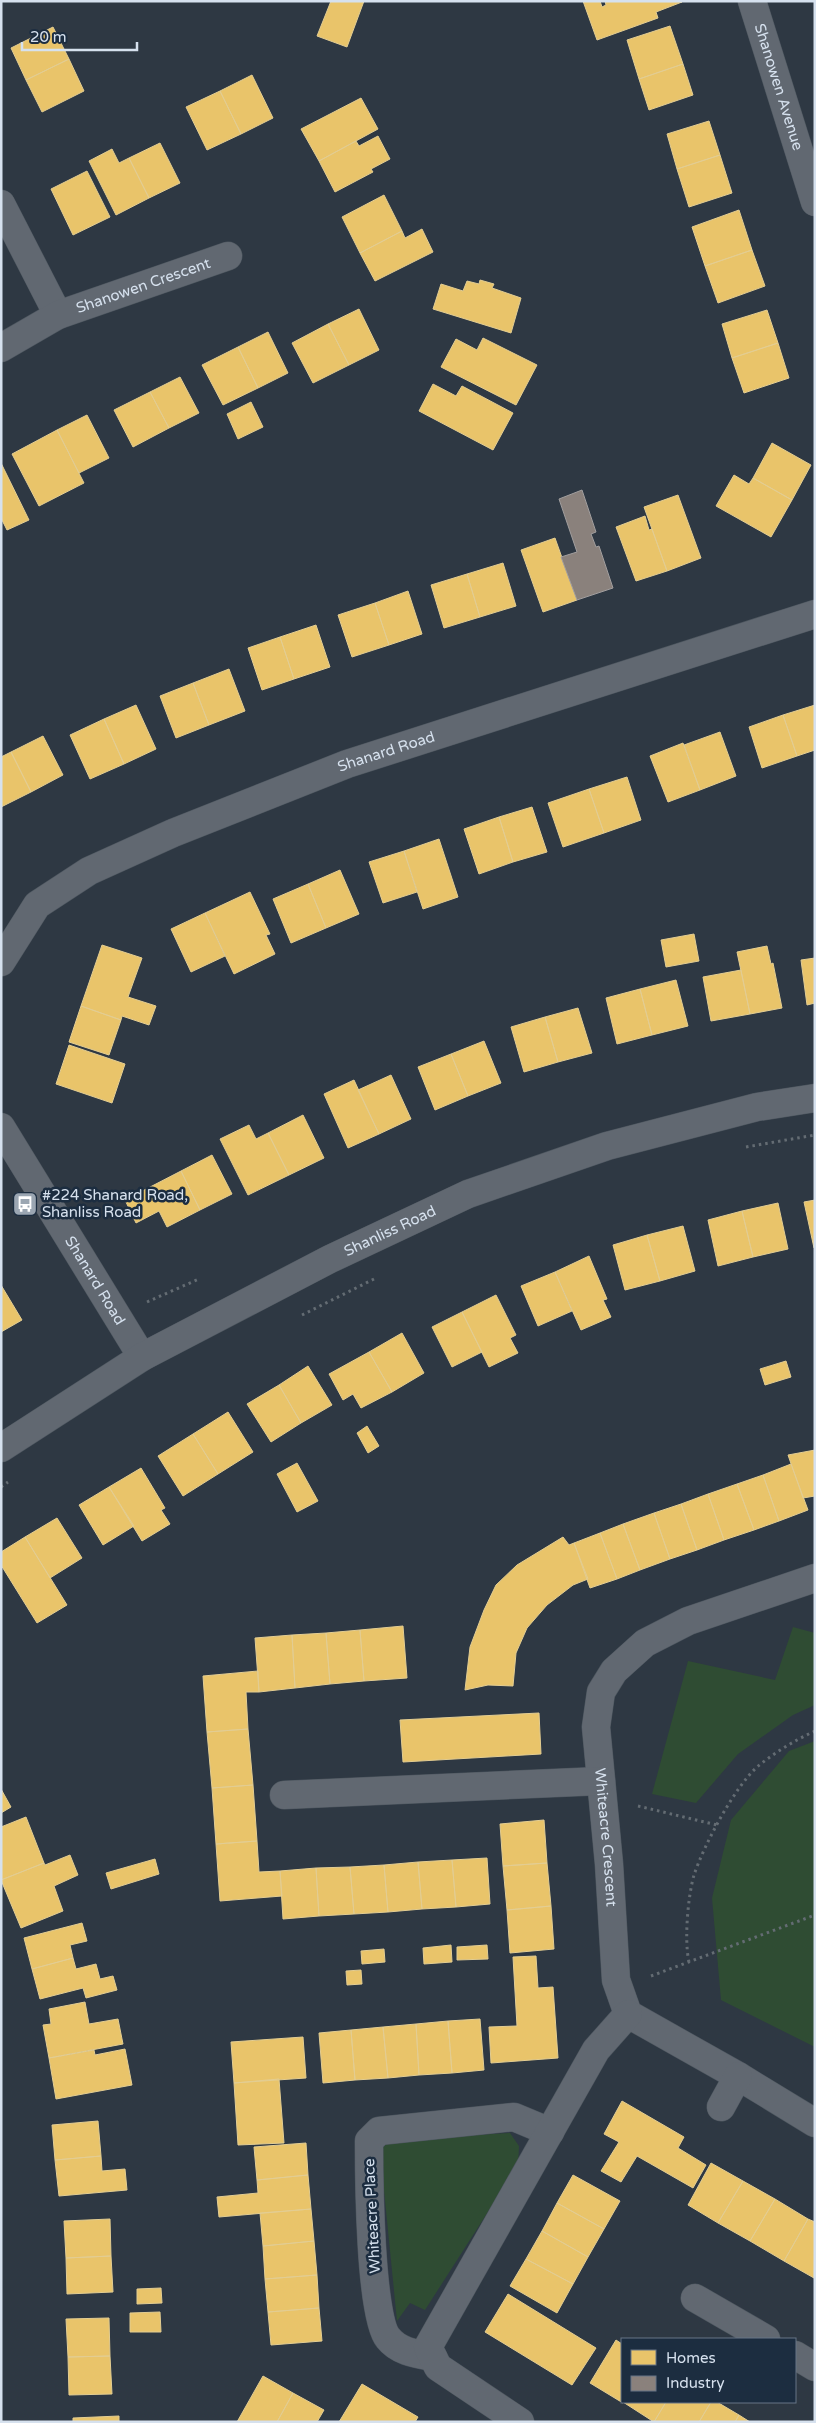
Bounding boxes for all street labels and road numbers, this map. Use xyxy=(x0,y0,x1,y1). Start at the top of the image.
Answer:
street label: Shanowen Avenue xyxy=(751,21,807,153)
street label: Shanowen Crescent xyxy=(74,254,213,317)
street label: Shanard Road xyxy=(335,727,437,776)
street label: Shanliss Road xyxy=(341,1201,439,1260)
street label: Shanard Road xyxy=(61,1233,129,1328)
street label: Whiteacre Crescent xyxy=(591,1767,621,1908)
street label: Whiteacre Place xyxy=(360,2158,384,2274)

